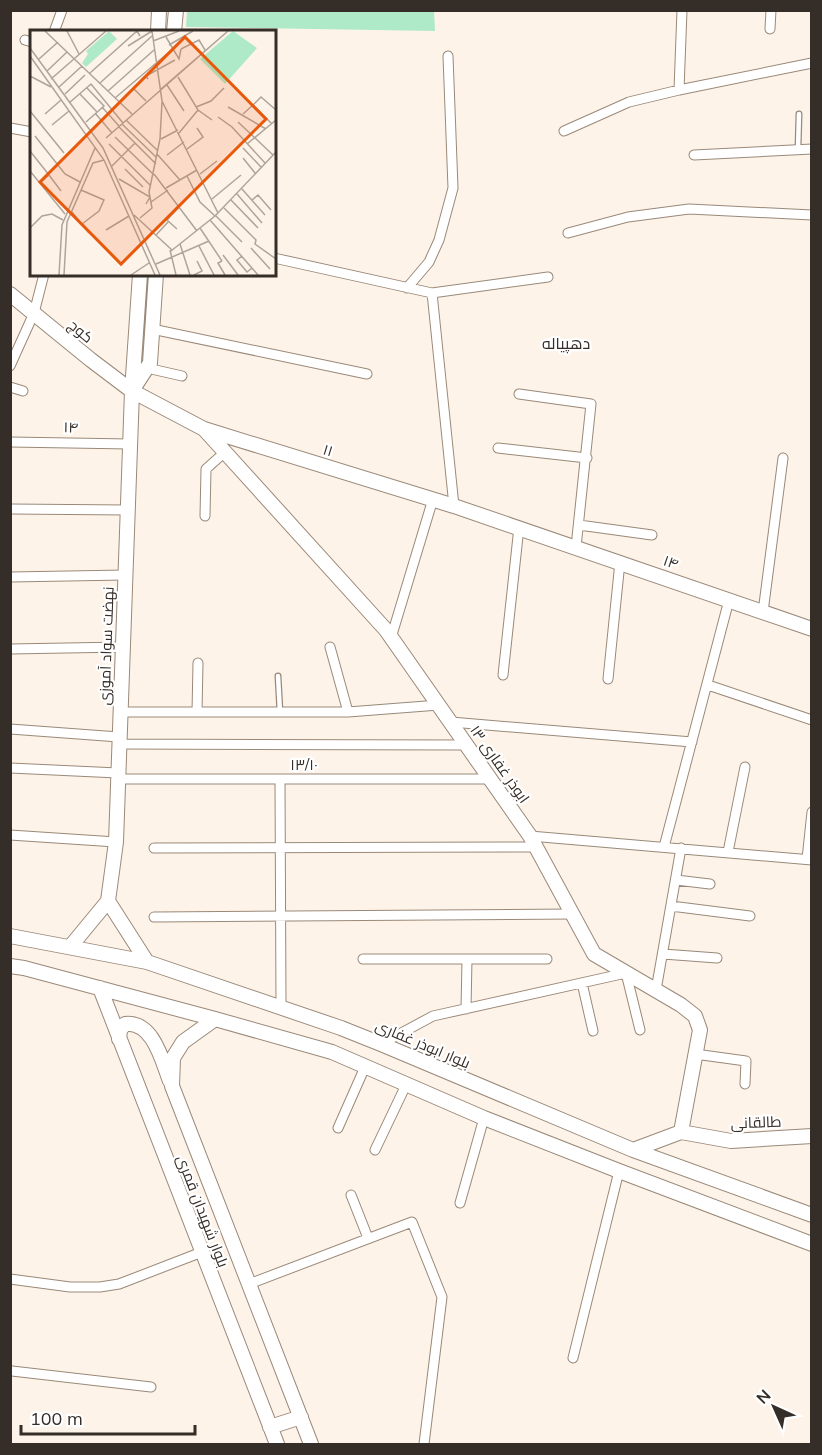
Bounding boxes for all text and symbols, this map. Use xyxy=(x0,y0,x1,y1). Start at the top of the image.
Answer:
inset map xyxy=(30,30,276,276)
street label: کوچ xyxy=(63,315,97,348)
district label: دهپیاله xyxy=(542,333,590,354)
street label: ۱۴ xyxy=(64,417,78,437)
street label: ۱۱ xyxy=(321,440,335,460)
street label: ۱۴ xyxy=(661,551,681,573)
street label: نهضت سواد آموزی xyxy=(94,586,119,706)
street label: ۱۳ ابوذر غفاری xyxy=(465,721,534,807)
street label: ۱۳/۱۰ xyxy=(290,755,318,774)
street label: بلوار ابوذر غفاری xyxy=(372,1015,473,1073)
street label: طالقانی xyxy=(730,1112,782,1133)
street label: بلوار شهیدان قمری xyxy=(172,1152,233,1270)
north arrow xyxy=(744,1377,804,1437)
text: N xyxy=(752,1385,775,1408)
scale bar xyxy=(21,1398,195,1436)
text: 100 m xyxy=(30,1407,83,1430)

